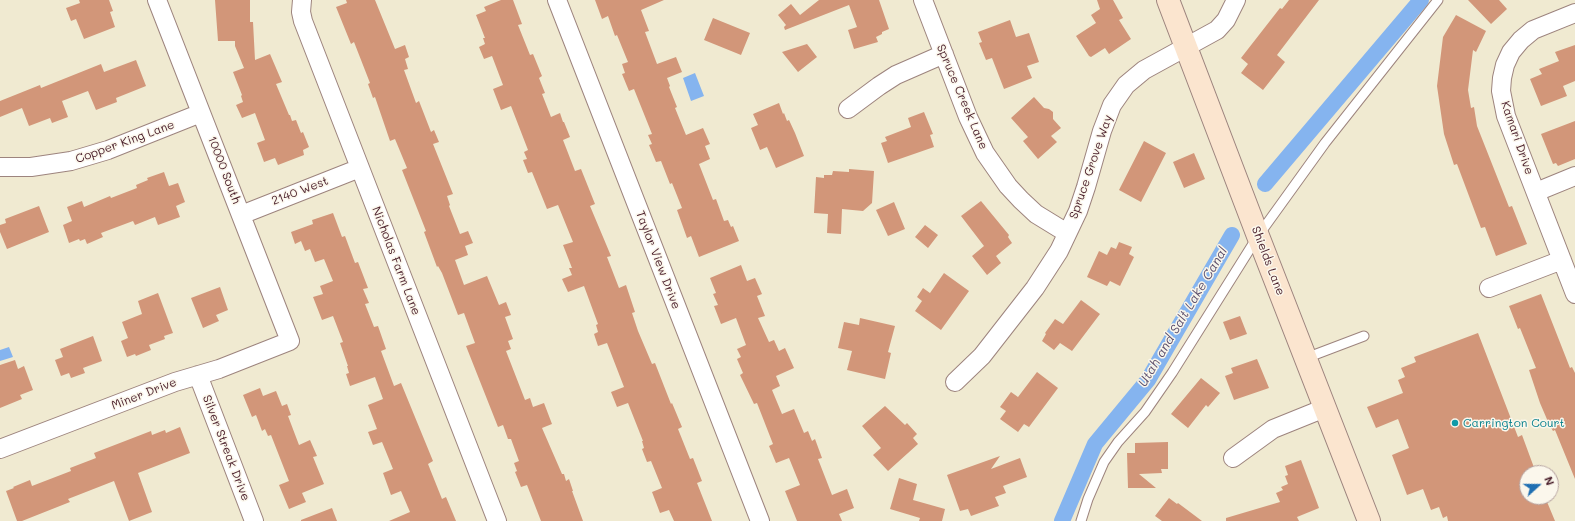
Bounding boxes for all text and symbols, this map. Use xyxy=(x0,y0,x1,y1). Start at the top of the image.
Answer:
street label: Spruce Creek Lane xyxy=(933,42,991,152)
street label: Kamari Drive xyxy=(1498,99,1536,177)
street label: Spruce Grove Way xyxy=(1066,113,1116,221)
street label: Copper King Lane xyxy=(74,117,176,167)
street label: 10000 South xyxy=(205,134,243,206)
street label: 2140 West xyxy=(270,174,330,208)
street label: Nicholas Farm Lane xyxy=(369,205,423,317)
street label: Taylor View Drive xyxy=(633,209,683,311)
street label: Shields Lane xyxy=(1248,224,1288,298)
water label: Utah and Salt Lake Canal xyxy=(1135,244,1231,390)
street label: Miner Drive xyxy=(109,375,179,413)
street label: Silver Streak Drive xyxy=(199,393,253,503)
place label: Carrington Court xyxy=(1463,416,1565,430)
marker: Carrington Court xyxy=(1450,418,1460,428)
north arrow xyxy=(1519,465,1559,505)
text: N xyxy=(1541,474,1558,487)

